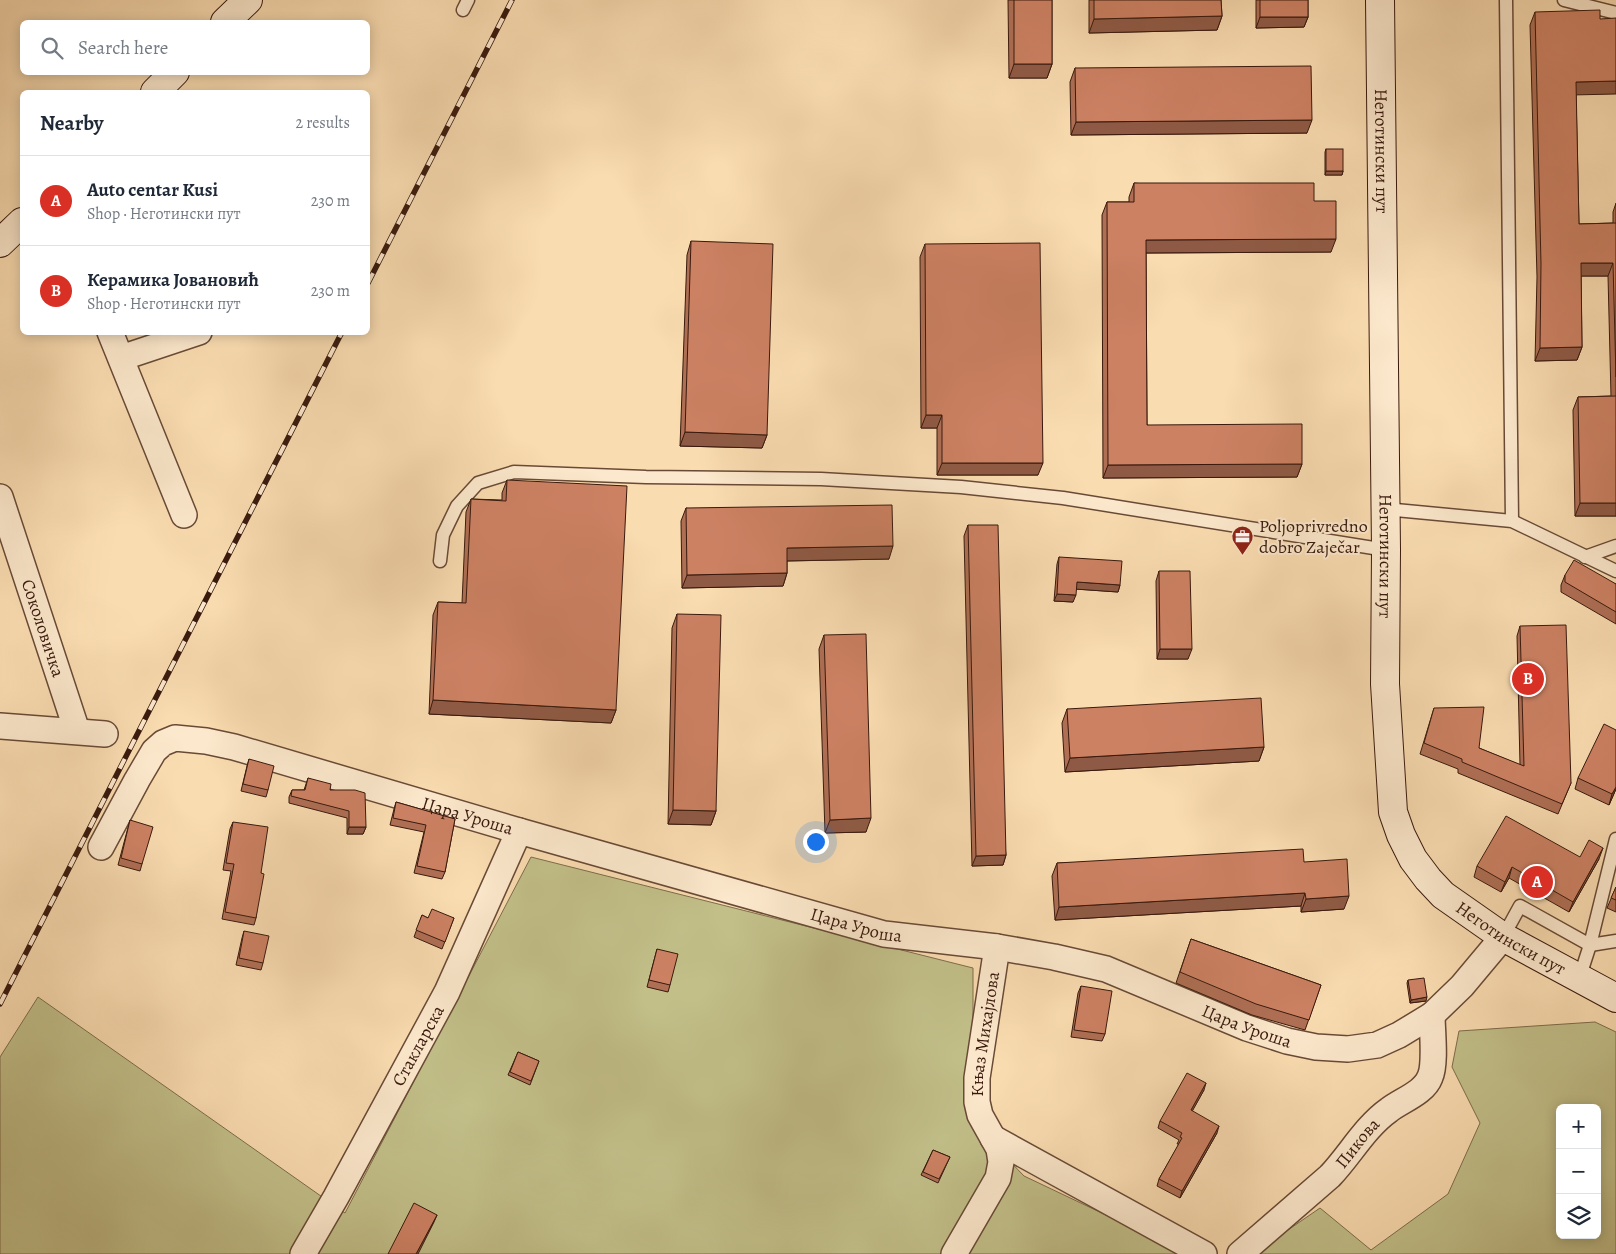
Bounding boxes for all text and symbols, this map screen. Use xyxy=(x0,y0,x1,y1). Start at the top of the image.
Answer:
search box xyxy=(20,20,370,75)
icon: search xyxy=(38,34,66,62)
text: Search here xyxy=(78,35,168,61)
street label: Неготински пут xyxy=(1369,88,1394,214)
text: Nearby xyxy=(40,109,103,137)
text: 2 results xyxy=(295,112,350,134)
text: Auto centar Kusi xyxy=(87,177,218,203)
text: A xyxy=(51,190,61,212)
text: 230 m xyxy=(311,190,350,212)
text: Shop · Неготински пут xyxy=(87,203,241,225)
text: Керамика Јовановић xyxy=(87,267,259,293)
text: B xyxy=(51,280,61,302)
text: 230 m xyxy=(311,280,350,302)
text: Shop · Неготински пут xyxy=(87,293,241,315)
street label: Неготински пут xyxy=(1373,493,1398,618)
place label: Poljoprivredno dobro Zaječar xyxy=(1259,514,1368,559)
office icon: Poljoprivredno dobro Zaječar xyxy=(1231,524,1255,555)
street label: Соколовичка xyxy=(16,576,71,681)
pin: B xyxy=(1512,660,1544,698)
street label: Цара Уроша xyxy=(419,791,517,841)
your location xyxy=(803,829,829,855)
pin: A xyxy=(1521,863,1553,901)
street label: Неготински пут xyxy=(1451,896,1570,981)
street label: Цара Уроша xyxy=(808,902,904,948)
street label: Књаз Михајлова xyxy=(965,969,1005,1097)
street label: Цара Уроша xyxy=(1198,999,1295,1054)
street label: Стакларска xyxy=(386,1000,450,1090)
map controls xyxy=(1556,1104,1601,1239)
button: + xyxy=(1556,1104,1601,1149)
street label: Пикова xyxy=(1330,1112,1385,1173)
button: − xyxy=(1556,1149,1601,1194)
button: layers xyxy=(1556,1194,1601,1239)

